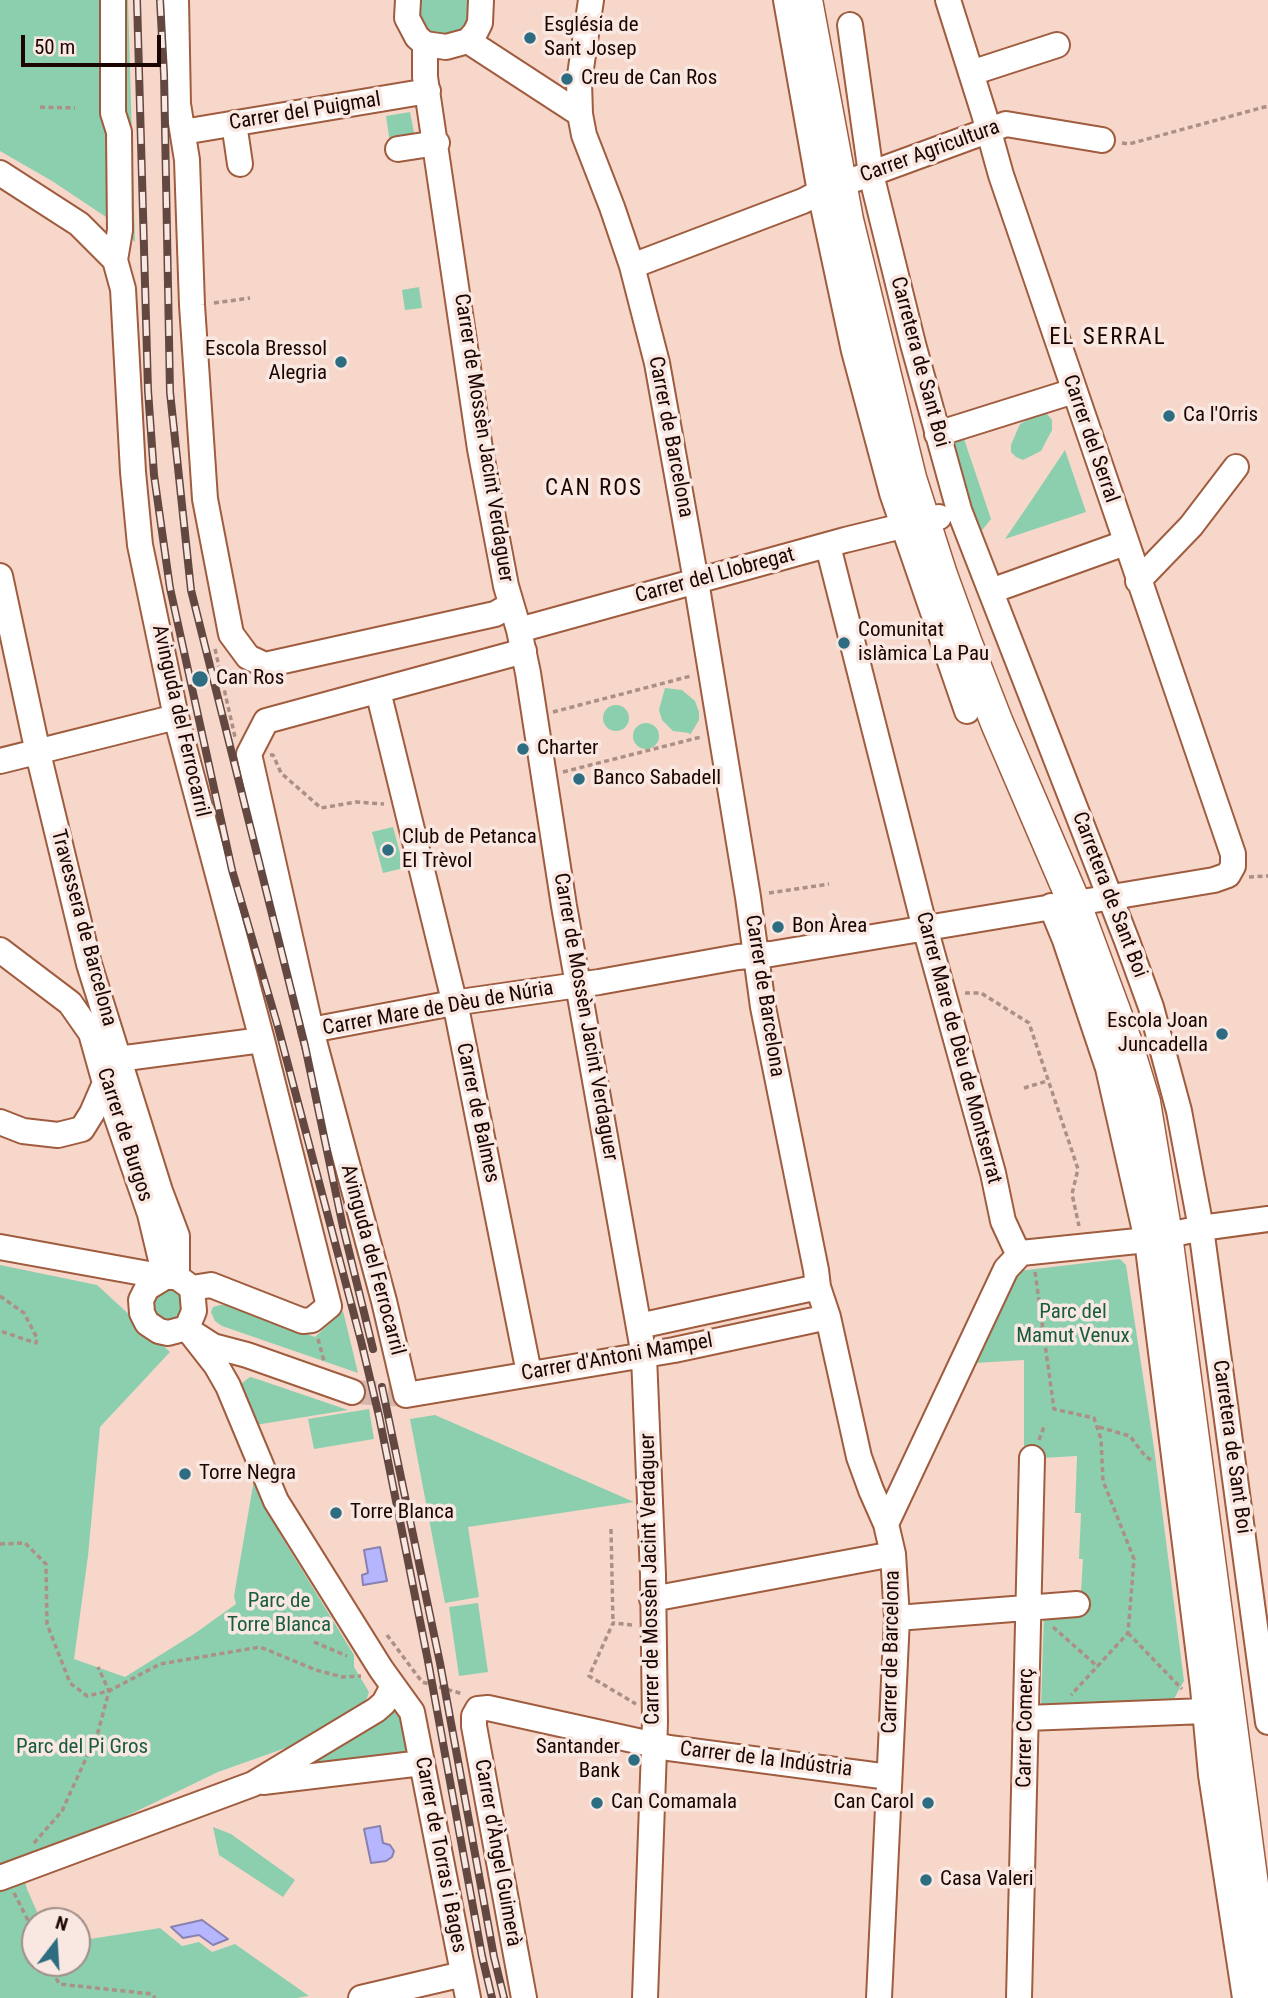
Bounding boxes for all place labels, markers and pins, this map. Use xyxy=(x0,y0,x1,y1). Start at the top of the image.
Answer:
place label: Església de Sant Josep xyxy=(544,13,639,63)
marker: Església de Sant Josep xyxy=(522,30,538,46)
place label: Creu de Can Ros xyxy=(581,66,717,92)
marker: Creu de Can Ros xyxy=(559,71,575,87)
place label: Escola Bressol Alegria xyxy=(205,337,327,387)
marker: Escola Bressol Alegria xyxy=(333,354,349,370)
place label: Ca l'Orris xyxy=(1183,403,1258,429)
marker: Ca l'Orris xyxy=(1161,408,1177,424)
place label: Comunitat islàmica La Pau xyxy=(858,618,989,668)
marker: Comunitat islàmica La Pau xyxy=(836,635,852,651)
place label: Can Ros xyxy=(216,666,284,692)
marker: Can Ros xyxy=(190,669,210,689)
place label: Charter xyxy=(537,736,598,762)
marker: Charter xyxy=(515,741,531,757)
place label: Banco Sabadell xyxy=(593,766,721,792)
marker: Banco Sabadell xyxy=(571,771,587,787)
place label: Club de Petanca El Trèvol xyxy=(402,825,537,875)
marker: Club de Petanca El Trèvol xyxy=(380,842,396,858)
place label: Bon Àrea xyxy=(792,914,867,940)
marker: Bon Àrea xyxy=(770,919,786,935)
place label: Escola Joan Juncadella xyxy=(1107,1009,1208,1059)
marker: Escola Joan Juncadella xyxy=(1214,1026,1230,1042)
place label: Torre Negra xyxy=(199,1461,296,1487)
marker: Torre Negra xyxy=(177,1466,193,1482)
place label: Torre Blanca xyxy=(350,1500,454,1526)
marker: Torre Blanca xyxy=(328,1505,344,1521)
place label: Santander Bank xyxy=(536,1735,620,1785)
marker: Santander Bank xyxy=(626,1752,642,1768)
place label: Can Comamala xyxy=(611,1790,737,1816)
place label: Can Carol xyxy=(834,1790,914,1816)
marker: Can Comamala xyxy=(589,1795,605,1811)
marker: Can Carol xyxy=(920,1795,936,1811)
place label: Casa Valeri xyxy=(940,1867,1034,1893)
marker: Casa Valeri xyxy=(918,1872,934,1888)

